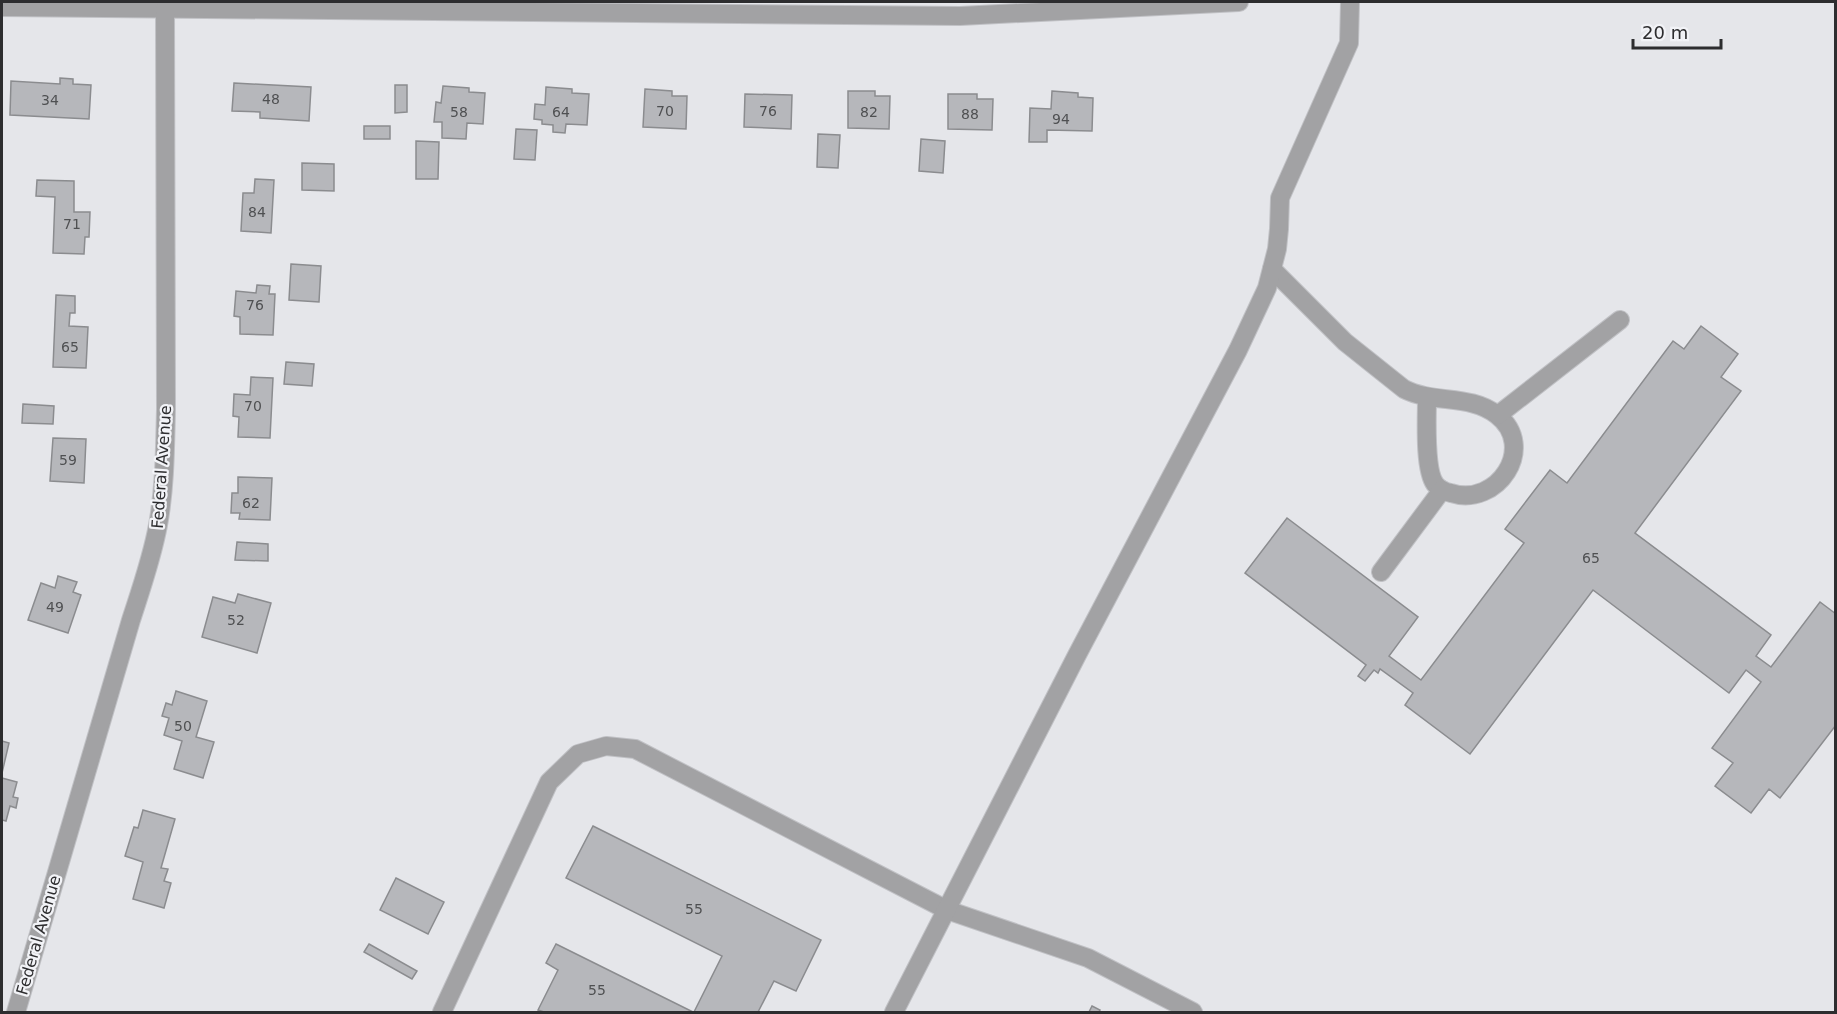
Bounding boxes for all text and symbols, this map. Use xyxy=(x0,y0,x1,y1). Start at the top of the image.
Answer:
scale bar xyxy=(1633,12,1722,50)
text: 20 m xyxy=(1642,22,1688,43)
house number: 48 xyxy=(262,91,280,107)
house number: 34 xyxy=(41,92,59,108)
house number: 70 xyxy=(656,103,674,119)
house number: 76 xyxy=(759,103,777,119)
house number: 58 xyxy=(450,104,468,120)
house number: 64 xyxy=(552,104,570,120)
house number: 82 xyxy=(860,104,878,120)
house number: 88 xyxy=(961,106,979,122)
house number: 94 xyxy=(1052,111,1070,127)
house number: 84 xyxy=(248,204,266,220)
house number: 71 xyxy=(63,216,81,232)
house number: 76 xyxy=(246,297,264,313)
house number: 65 xyxy=(61,339,79,355)
house number: 70 xyxy=(244,398,262,414)
street label: Federal Avenue xyxy=(148,405,175,529)
house number: 59 xyxy=(59,452,77,468)
house number: 62 xyxy=(242,495,260,511)
house number: 65 xyxy=(1582,550,1600,566)
house number: 49 xyxy=(46,599,64,615)
house number: 52 xyxy=(227,612,245,628)
house number: 50 xyxy=(174,718,192,734)
street label: Federal Avenue xyxy=(12,873,65,997)
house number: 55 xyxy=(685,901,703,917)
house number: 55 xyxy=(588,982,606,998)

